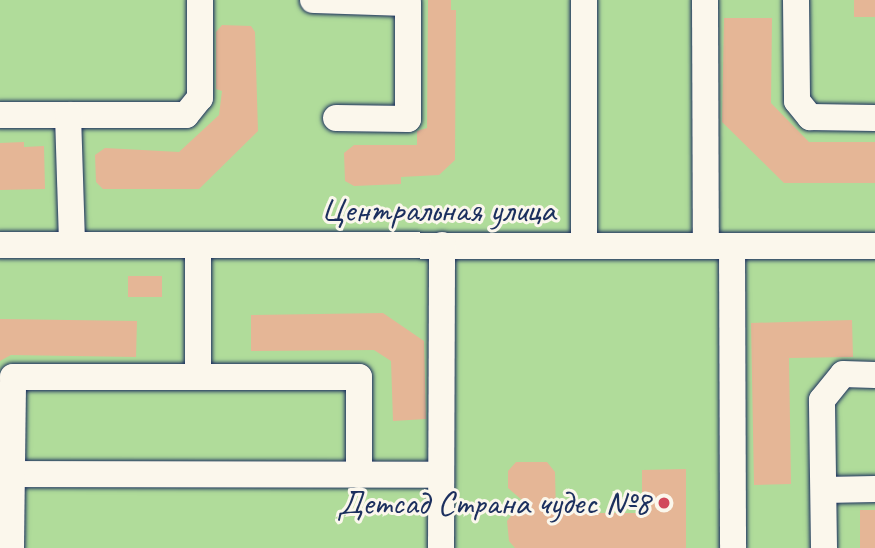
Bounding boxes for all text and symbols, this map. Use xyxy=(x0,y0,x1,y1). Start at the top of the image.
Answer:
street label: Центральная улица xyxy=(320,189,556,231)
place label: Детсад Страна чудес №8 xyxy=(337,482,650,524)
marker: Детсад Страна чудес №8 xyxy=(656,495,672,511)

